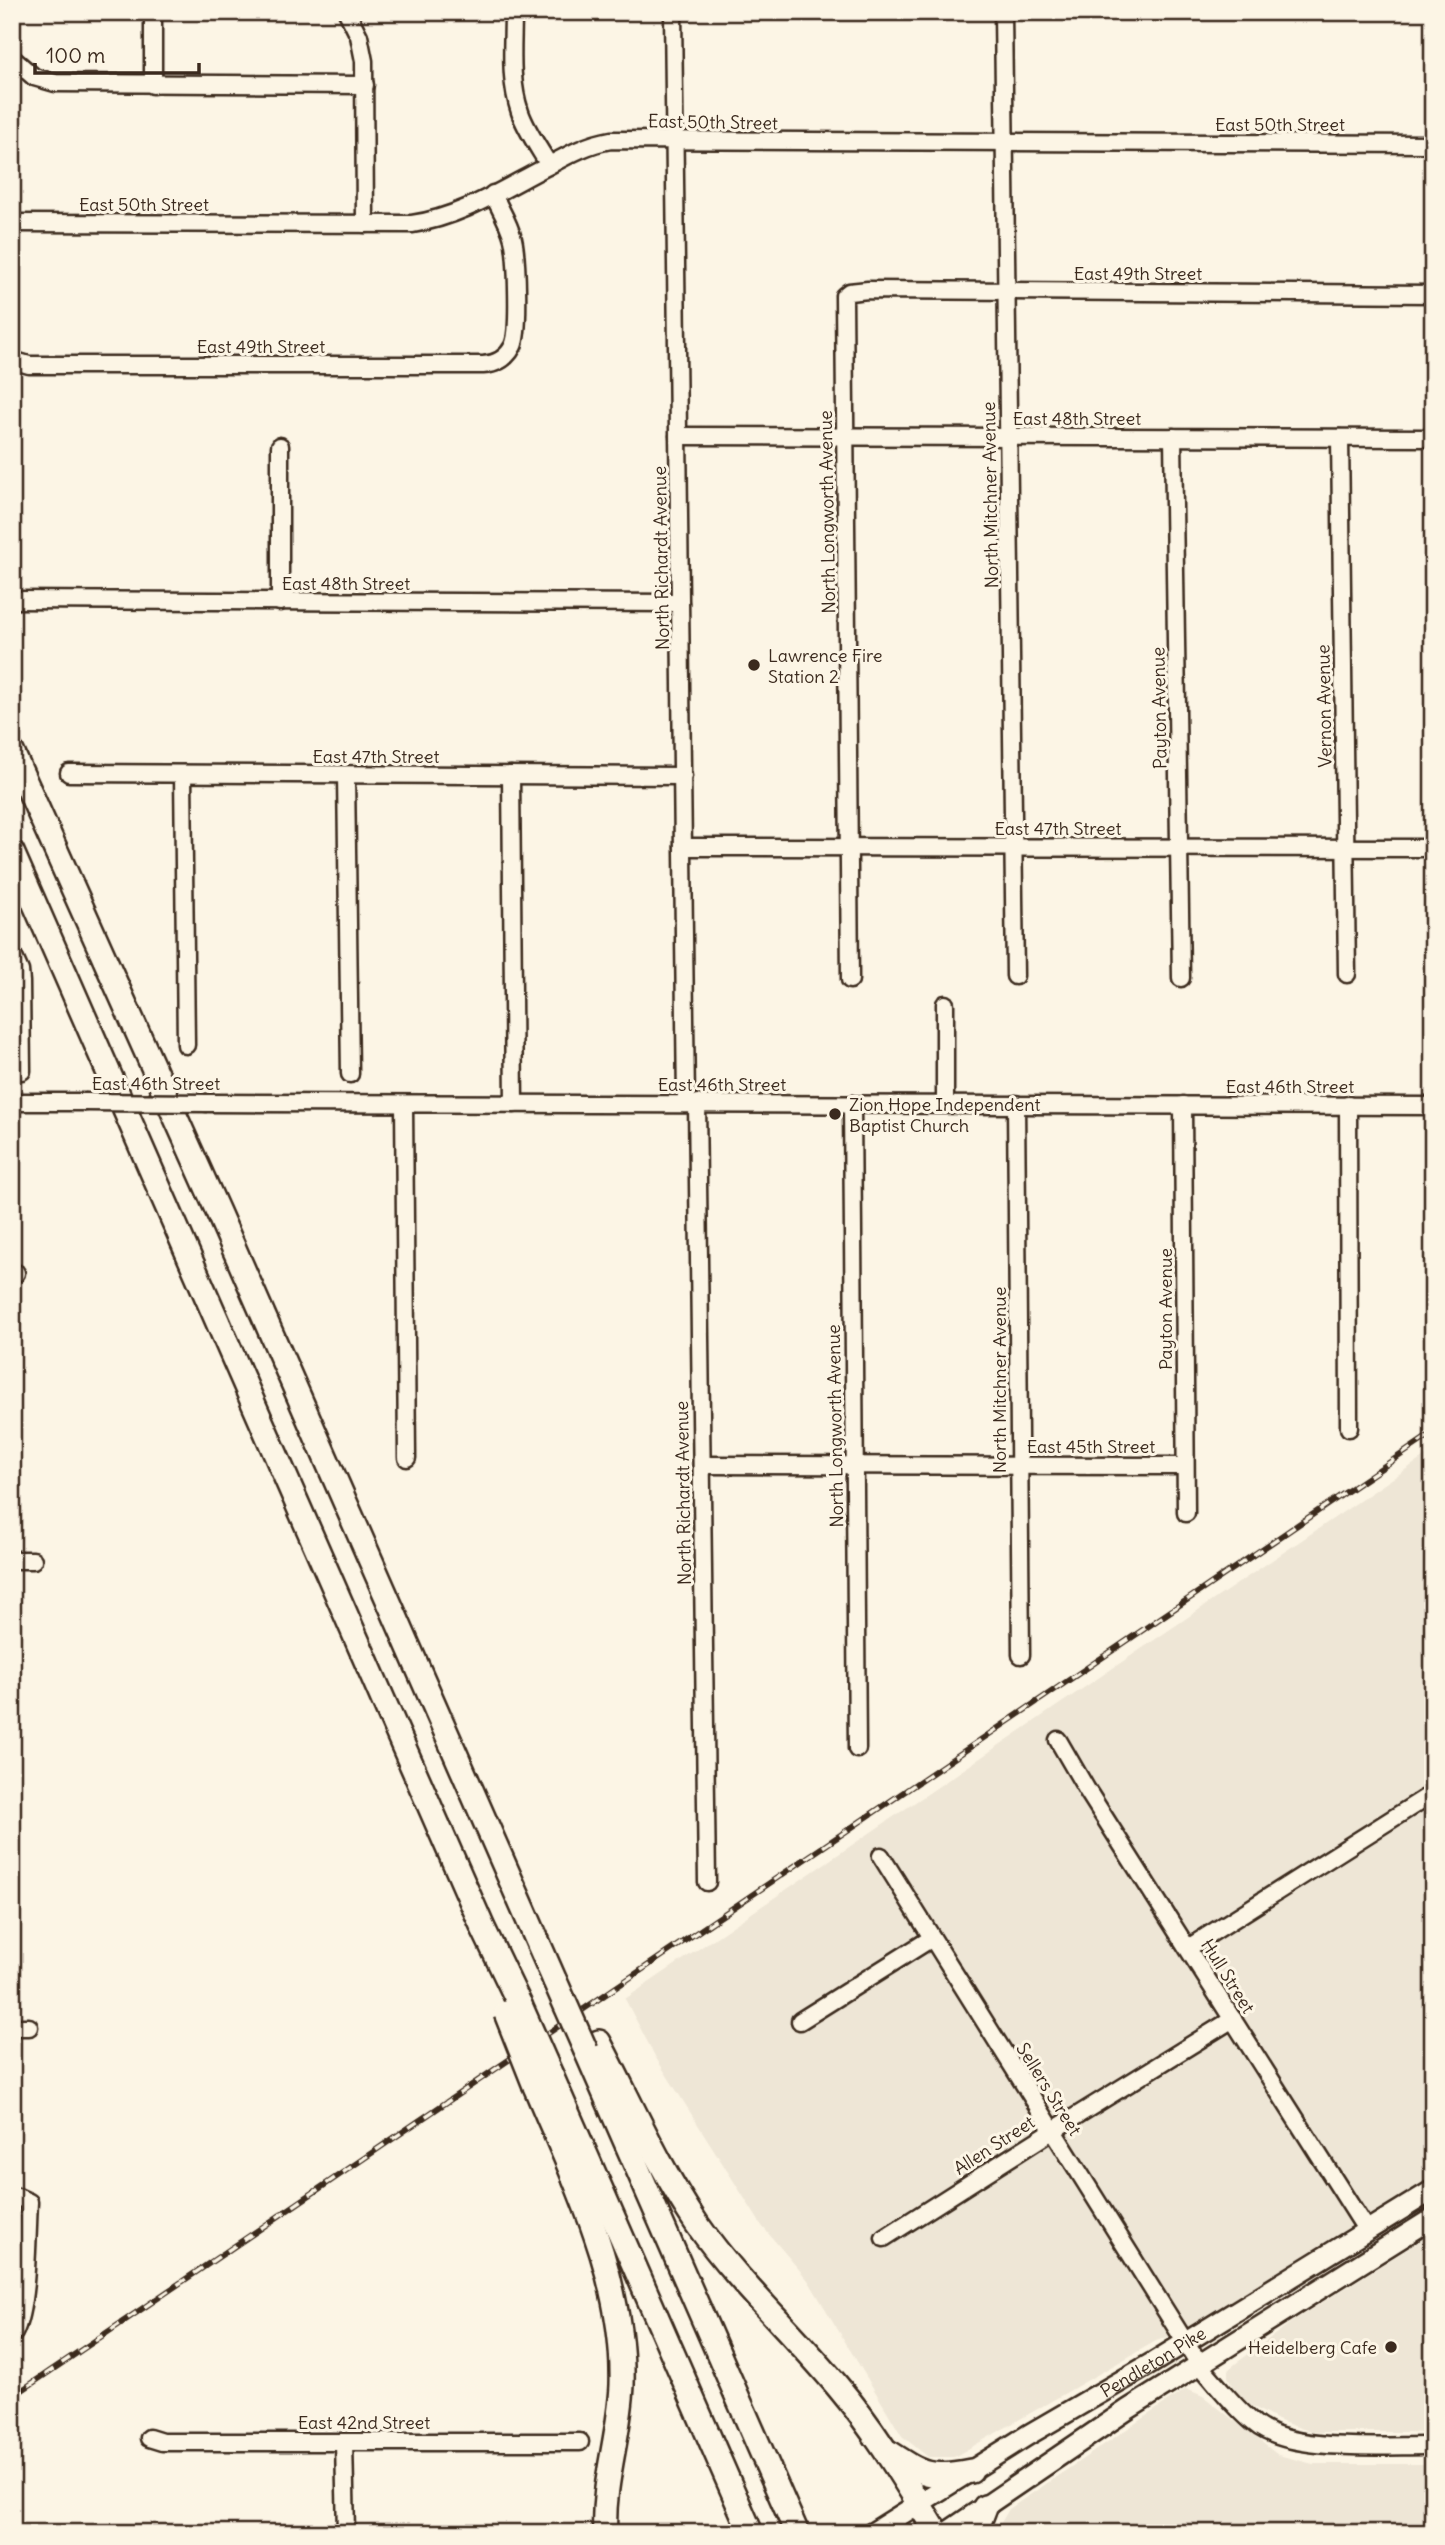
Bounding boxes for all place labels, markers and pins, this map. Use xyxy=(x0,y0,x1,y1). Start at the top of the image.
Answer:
place label: Lawrence Fire Station 2 xyxy=(768,644,883,688)
marker: Lawrence Fire Station 2 xyxy=(746,657,762,673)
place label: Zion Hope Independent Baptist Church xyxy=(849,1093,1041,1137)
marker: Zion Hope Independent Baptist Church xyxy=(827,1106,843,1122)
place label: Heidelberg Cafe xyxy=(1248,2336,1377,2359)
marker: Heidelberg Cafe xyxy=(1383,2339,1399,2355)

